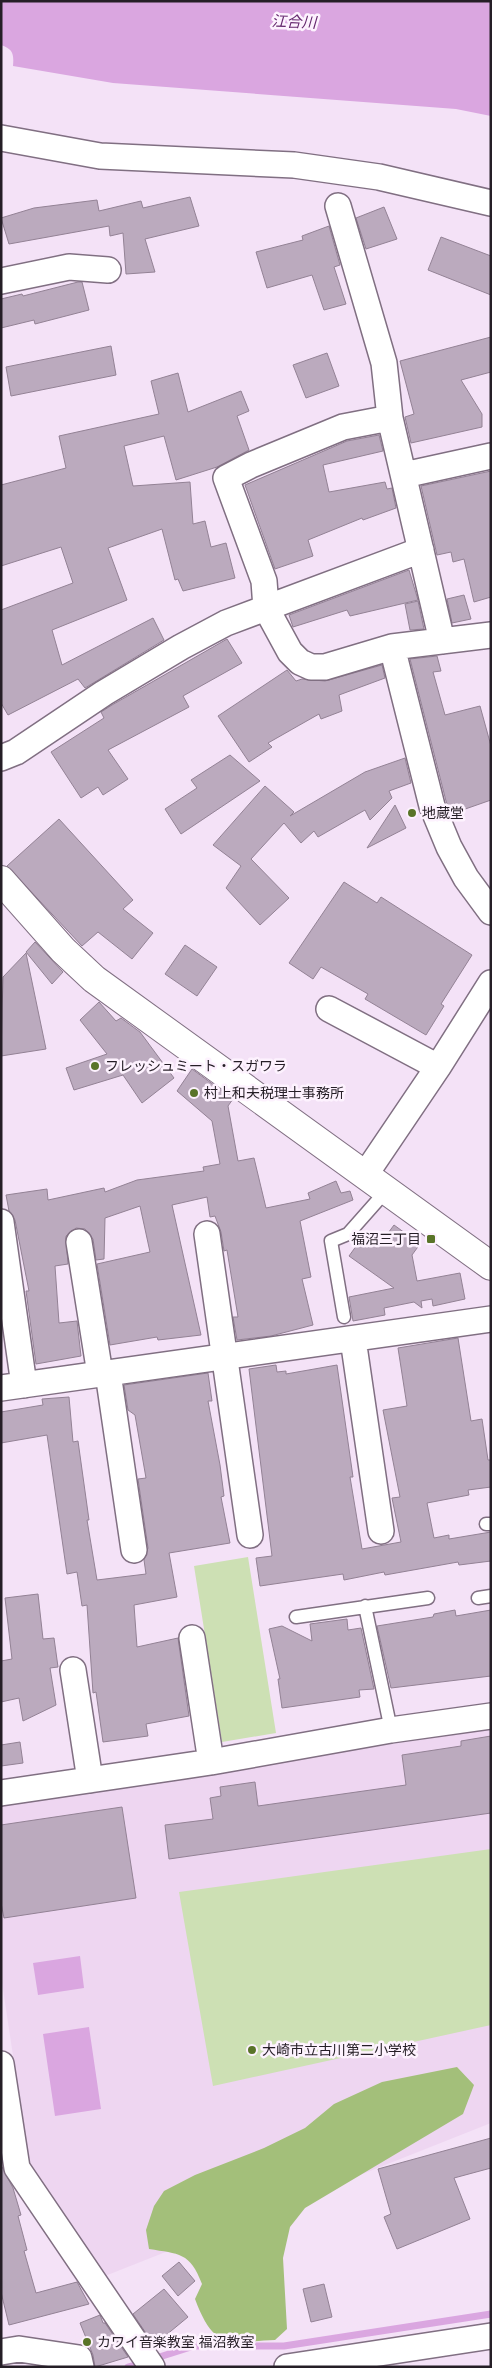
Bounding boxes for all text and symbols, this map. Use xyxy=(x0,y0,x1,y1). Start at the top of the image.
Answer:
water label: 江合川 xyxy=(271,12,319,32)
place label: 地蔵堂 xyxy=(422,805,464,822)
marker: 地蔵堂 xyxy=(406,807,418,819)
place label: フレッシュミート・スガワラ xyxy=(105,1058,287,1075)
marker: フレッシュミート・スガワラ xyxy=(89,1060,101,1072)
place label: 村上和夫税理士事務所 xyxy=(204,1085,344,1102)
marker: 村上和夫税理士事務所 xyxy=(188,1087,200,1099)
place label: 福沼三丁目 xyxy=(351,1231,421,1248)
marker: 福沼三丁目 xyxy=(425,1233,437,1245)
place label: 大崎市立古川第二小学校 xyxy=(262,2042,416,2059)
marker: 大崎市立古川第二小学校 xyxy=(246,2044,258,2056)
place label: カワイ音楽教室 福沼教室 xyxy=(97,2334,254,2351)
marker: カワイ音楽教室 福沼教室 xyxy=(81,2336,93,2348)

